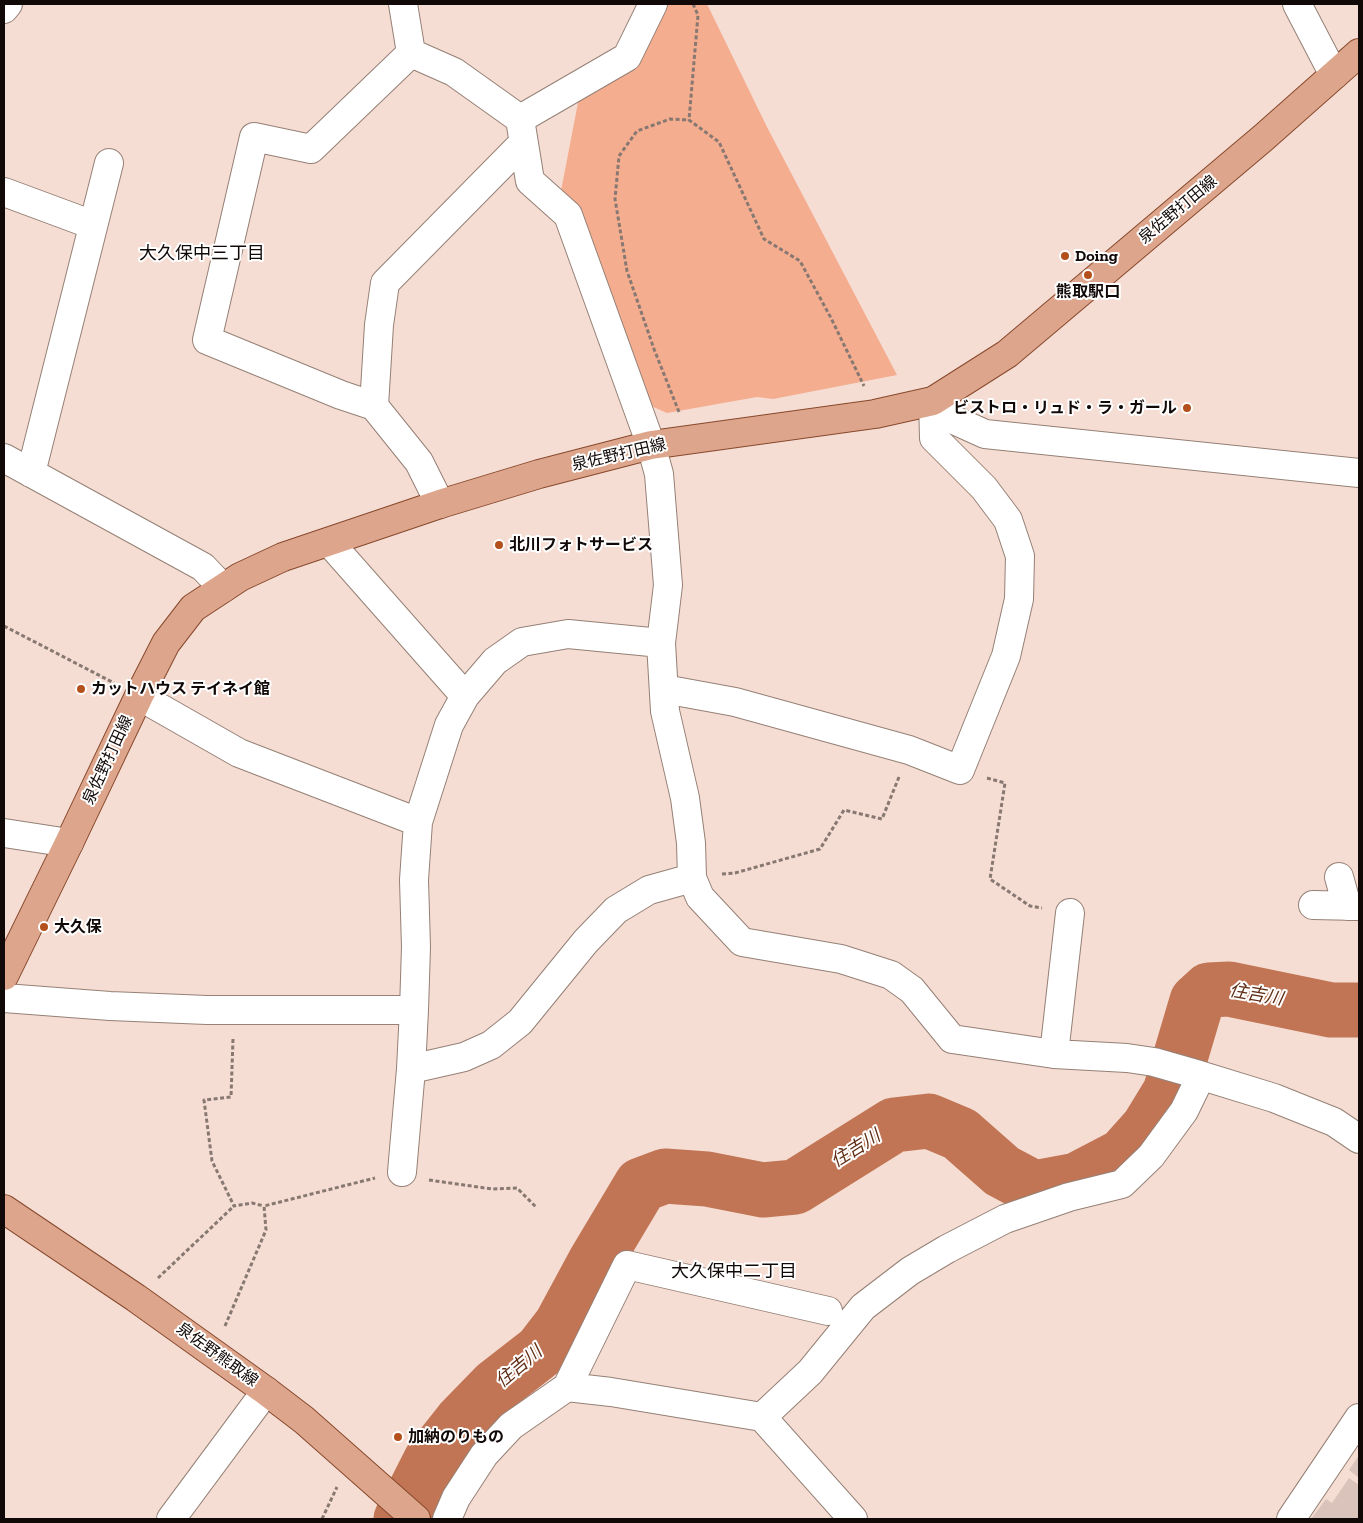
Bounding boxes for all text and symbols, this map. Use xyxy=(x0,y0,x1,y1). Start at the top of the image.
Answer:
street label: 泉佐野打田線 xyxy=(1135,172,1221,248)
district label: 大久保中三丁目 xyxy=(139,243,265,265)
place label: Doing xyxy=(1075,246,1118,266)
marker: Doing xyxy=(1059,250,1071,262)
marker: 熊取駅口 xyxy=(1082,269,1094,281)
place label: 熊取駅口 xyxy=(1056,282,1120,302)
place label: ビストロ・リュド・ラ・ガール xyxy=(953,398,1177,418)
marker: ビストロ・リュド・ラ・ガール xyxy=(1181,402,1193,414)
street label: 泉佐野打田線 xyxy=(570,435,668,475)
place label: 北川フォトサービス xyxy=(509,535,653,555)
marker: 北川フォトサービス xyxy=(493,539,505,551)
place label: カットハウス テイネイ館 xyxy=(91,679,270,699)
marker: カットハウス テイネイ館 xyxy=(75,683,87,695)
street label: 泉佐野打田線 xyxy=(79,712,137,808)
place label: 大久保 xyxy=(54,917,102,937)
marker: 大久保 xyxy=(38,921,50,933)
water label: 住吉川 xyxy=(1228,980,1284,1010)
water label: 住吉川 xyxy=(827,1126,885,1172)
district label: 大久保中二丁目 xyxy=(671,1261,797,1283)
street label: 泉佐野熊取線 xyxy=(173,1319,261,1391)
water label: 住吉川 xyxy=(491,1341,547,1393)
place label: 加納のりもの xyxy=(408,1427,504,1447)
marker: 加納のりもの xyxy=(392,1431,404,1443)

